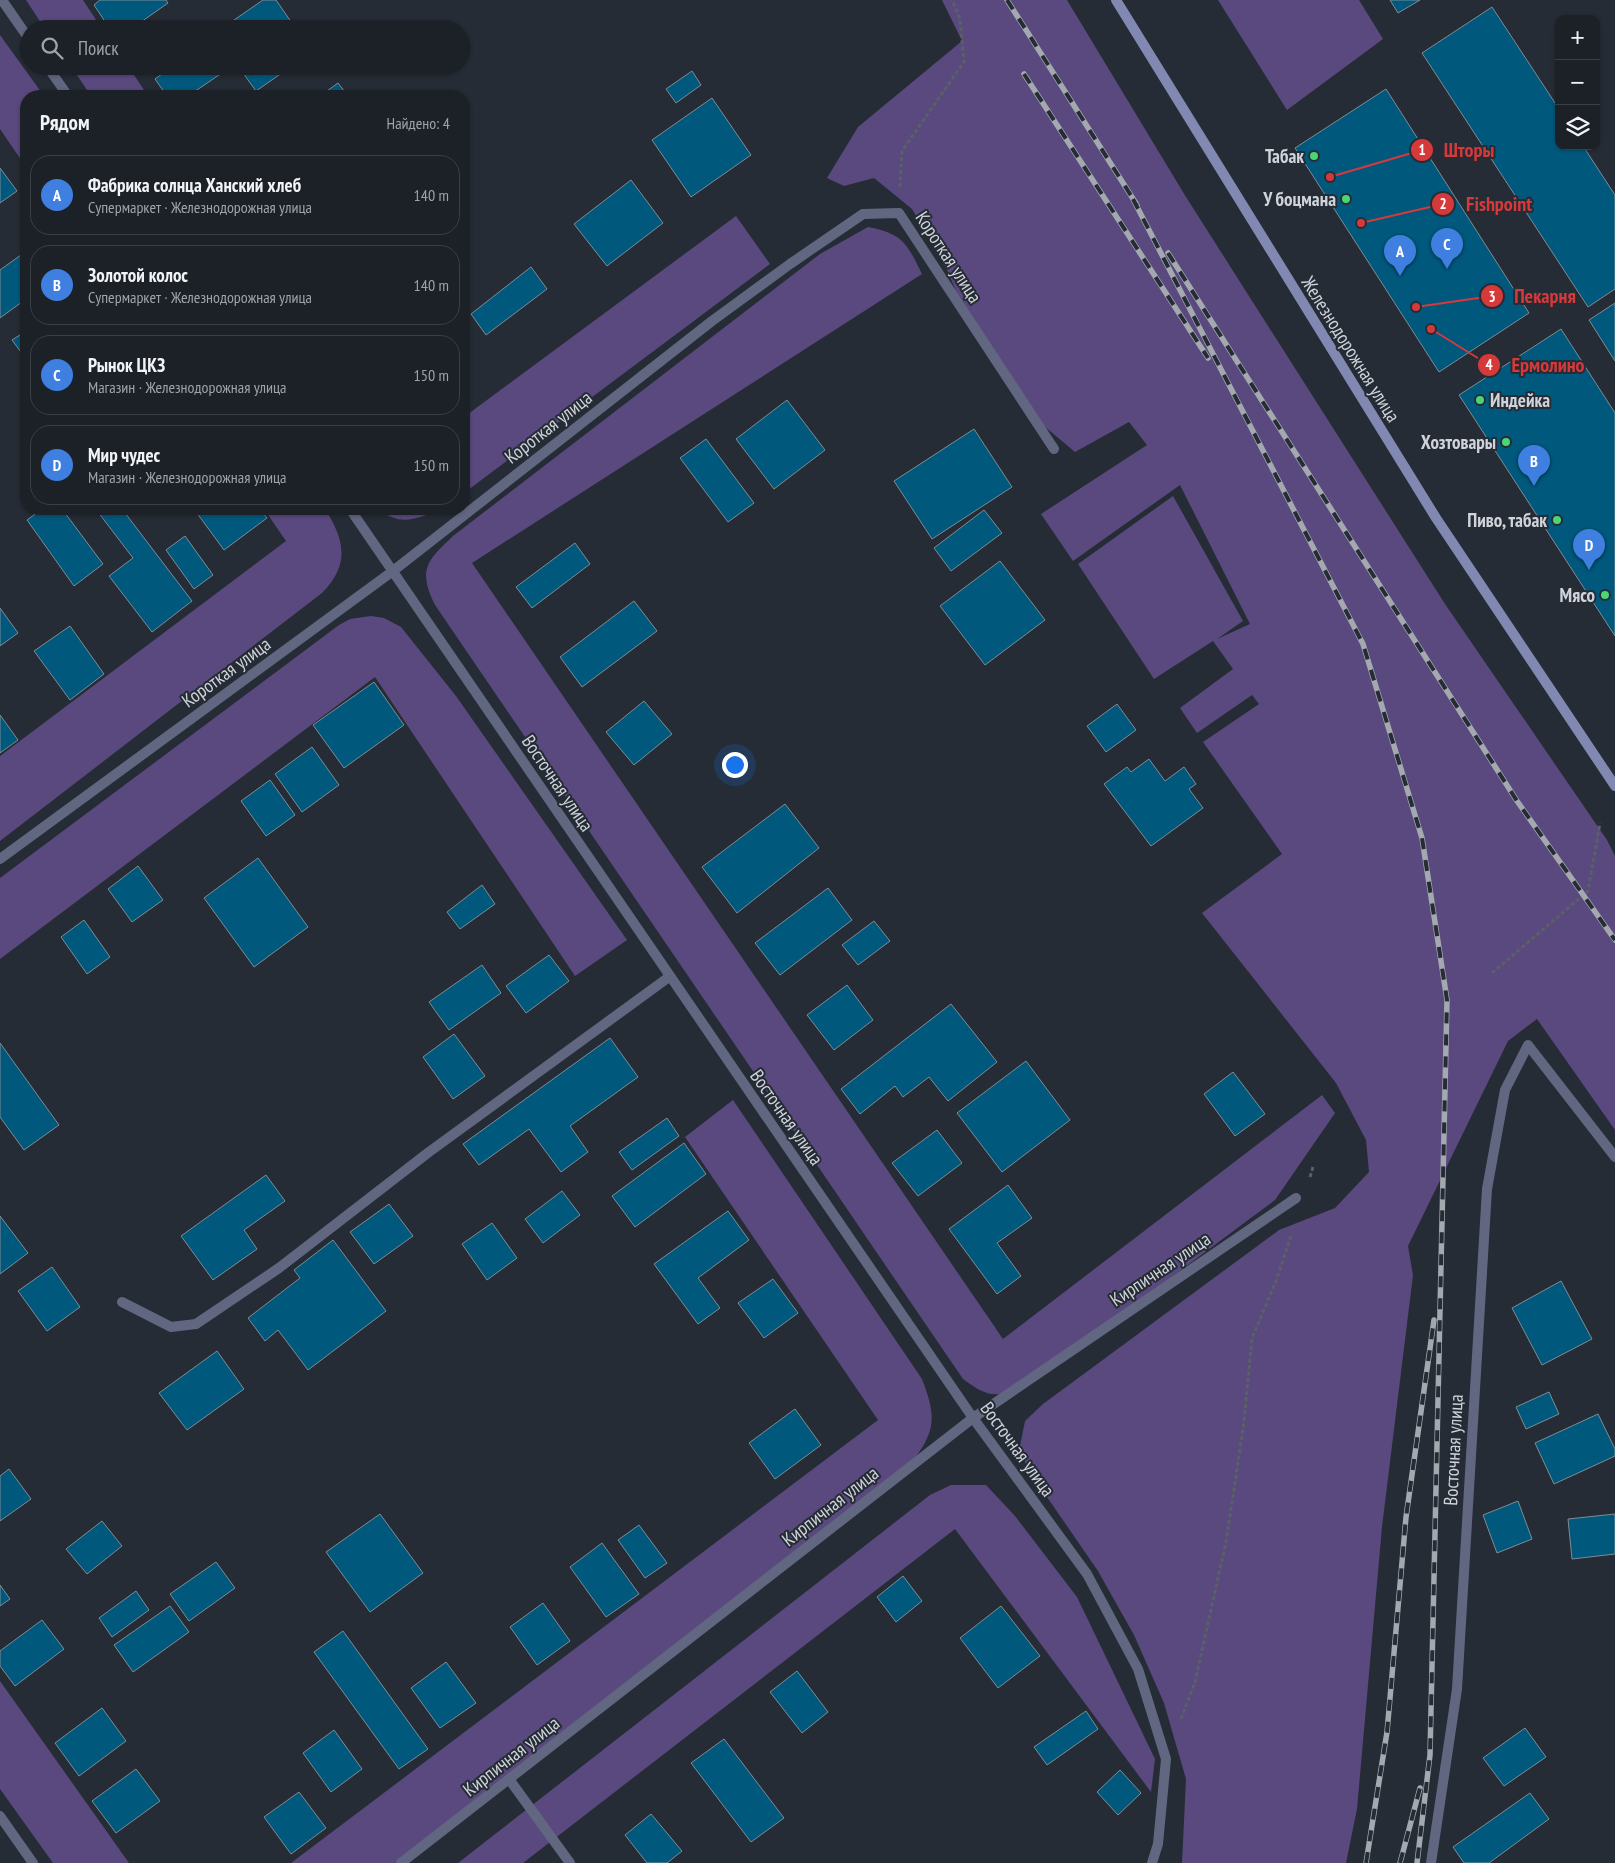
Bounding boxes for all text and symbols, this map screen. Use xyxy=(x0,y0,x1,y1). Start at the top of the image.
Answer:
map controls xyxy=(1555,15,1600,150)
button: + xyxy=(1555,15,1600,60)
search box xyxy=(20,20,470,75)
icon: search xyxy=(38,34,66,62)
text: Поиск xyxy=(78,36,119,60)
button: − xyxy=(1555,60,1600,105)
button: layers xyxy=(1555,105,1600,150)
text: Рядом xyxy=(40,109,90,136)
text: Найдено: 4 xyxy=(387,113,450,133)
callout: Шторы xyxy=(1409,133,1505,168)
text: Шторы xyxy=(1444,137,1494,163)
text: 1 xyxy=(1418,140,1426,159)
place label: Табак xyxy=(1265,144,1304,168)
marker: Табак xyxy=(1308,150,1320,162)
text: Фабрика солнца Ханский хлеб xyxy=(88,173,301,197)
text: A xyxy=(53,185,61,205)
text: 140 m xyxy=(414,185,449,205)
callout: Fishpoint xyxy=(1431,186,1542,221)
place label: У боцмана xyxy=(1262,187,1336,211)
text: Fishpoint xyxy=(1466,191,1532,217)
marker: У боцмана xyxy=(1340,193,1352,205)
text: 2 xyxy=(1439,194,1447,213)
text: Супермаркет · Железнодорожная улица xyxy=(88,197,312,217)
street label: Короткая улица xyxy=(911,207,987,307)
pin: C xyxy=(1431,228,1463,269)
pin: A xyxy=(1384,235,1416,276)
text: Золотой колос xyxy=(88,263,188,287)
street label: Железнодорожная улица xyxy=(1296,271,1406,426)
text: B xyxy=(53,275,61,295)
text: 140 m xyxy=(414,275,449,295)
callout: Пекарня xyxy=(1479,279,1586,314)
text: Пекарня xyxy=(1514,283,1576,309)
text: Супермаркет · Железнодорожная улица xyxy=(88,287,312,307)
text: 3 xyxy=(1488,287,1496,306)
callout: Ермолино xyxy=(1477,347,1595,382)
text: Ермолино xyxy=(1512,352,1585,378)
text: Рынок ЦКЗ xyxy=(88,353,165,377)
text: 4 xyxy=(1485,355,1493,374)
text: C xyxy=(53,365,61,385)
text: 150 m xyxy=(414,365,449,385)
text: Магазин · Железнодорожная улица xyxy=(88,377,286,397)
street label: Короткая улица xyxy=(500,385,596,469)
place label: Индейка xyxy=(1490,388,1550,412)
marker: Индейка xyxy=(1474,394,1486,406)
place label: Хозтовары xyxy=(1421,430,1496,454)
marker: Хозтовары xyxy=(1500,436,1512,448)
text: Мир чудес xyxy=(88,443,160,467)
pin: B xyxy=(1518,445,1550,486)
text: D xyxy=(53,455,61,475)
text: 150 m xyxy=(414,455,449,475)
text: Магазин · Железнодорожная улица xyxy=(88,467,286,487)
place label: Пиво, табак xyxy=(1467,508,1547,532)
marker: Пиво, табак xyxy=(1551,514,1563,526)
pin: D xyxy=(1573,529,1605,570)
place label: Мясо xyxy=(1560,583,1595,607)
marker: Мясо xyxy=(1599,589,1611,601)
street label: Короткая улица xyxy=(177,632,275,712)
street label: Восточная улица xyxy=(517,730,599,836)
your location xyxy=(722,752,748,778)
street label: Восточная улица xyxy=(745,1064,829,1170)
street label: Кирпичная улица xyxy=(1105,1227,1215,1311)
street label: Восточная улица xyxy=(1438,1394,1468,1506)
street label: Восточная улица xyxy=(976,1397,1060,1501)
street label: Кирпичная улица xyxy=(777,1461,883,1551)
street label: Кирпичная улица xyxy=(458,1711,564,1801)

